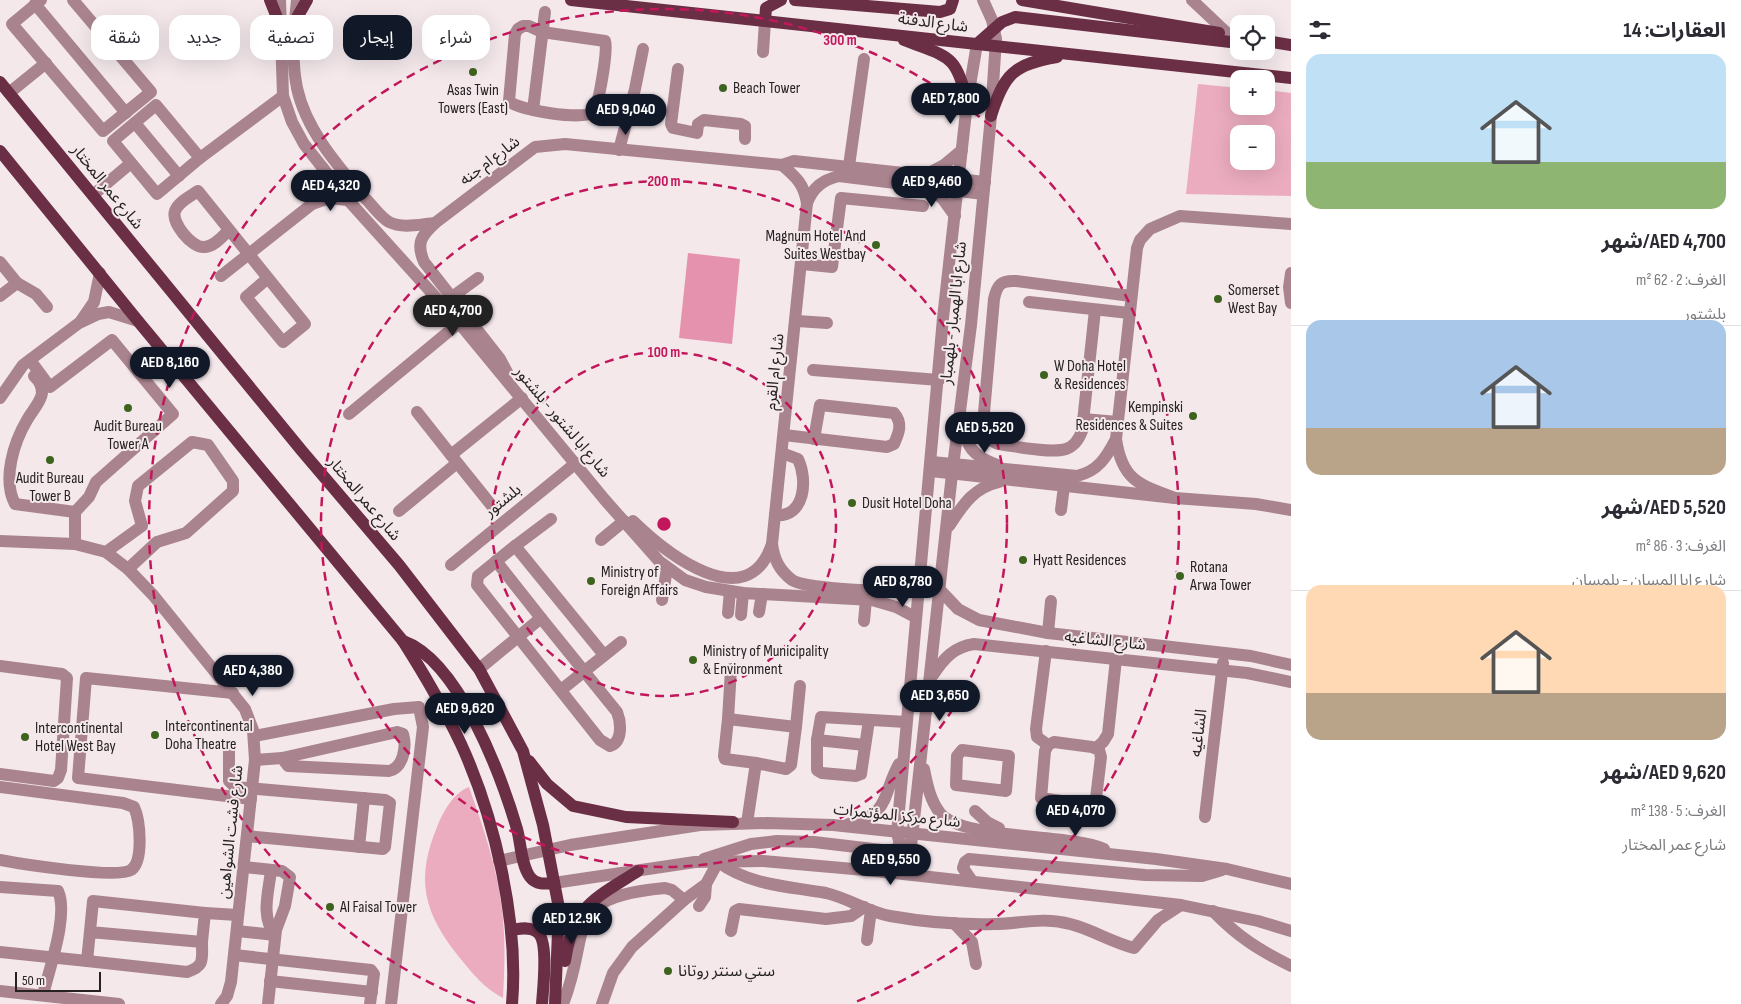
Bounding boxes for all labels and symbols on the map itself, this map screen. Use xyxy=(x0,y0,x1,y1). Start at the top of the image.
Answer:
street label: شارع الدفنة xyxy=(897,9,969,39)
text: 300 m xyxy=(823,31,857,50)
marker: Asas Twin Towers (East) xyxy=(467,66,479,78)
place label: Beach Tower xyxy=(733,79,801,98)
place label: Asas Twin Towers (East) xyxy=(438,81,508,118)
marker: Beach Tower xyxy=(717,82,729,94)
pin: AED 7,800 xyxy=(894,82,1008,125)
pin: AED 9,040 xyxy=(569,94,683,136)
street label: شارع ام جنه xyxy=(456,132,525,191)
street label: شارع عمر المختار xyxy=(65,140,147,235)
pin: AED 9,460 xyxy=(875,166,989,208)
pin: AED 4,320 xyxy=(274,170,388,212)
text: 200 m xyxy=(647,172,681,191)
place label: Magnum Hotel And Suites Westbay xyxy=(765,227,866,264)
marker: Magnum Hotel And Suites Westbay xyxy=(870,239,882,251)
street label: شارع ابا الهمبار - بلهمبار xyxy=(937,240,973,387)
place label: Somerset West Bay xyxy=(1228,281,1280,318)
marker: Somerset West Bay xyxy=(1212,293,1224,305)
pin: AED 4,700 xyxy=(396,294,510,337)
street label: شارع ام القرم xyxy=(762,333,790,412)
text: 100 m xyxy=(648,343,680,362)
pin: AED 8,160 xyxy=(113,346,227,389)
place label: W Doha Hotel & Residences xyxy=(1054,357,1126,394)
street label: شارع ابا لشتور - بلشتور xyxy=(508,362,614,483)
marker: W Doha Hotel & Residences xyxy=(1038,369,1050,381)
place label: Kempinski Residences & Suites xyxy=(1076,398,1183,435)
marker: Audit Bureau Tower A xyxy=(122,402,134,414)
marker: Kempinski Residences & Suites xyxy=(1187,410,1199,422)
pin: AED 5,520 xyxy=(928,412,1042,454)
place label: Audit Bureau Tower A xyxy=(93,417,162,454)
street label: شارع عمر المختار xyxy=(321,452,405,546)
marker: Audit Bureau Tower B xyxy=(44,454,56,466)
place label: Audit Bureau Tower B xyxy=(15,469,84,506)
street label: بلشتور xyxy=(480,480,525,522)
place label: Dusit Hotel Doha xyxy=(862,494,952,513)
marker: Dusit Hotel Doha xyxy=(846,497,858,509)
centre of rings xyxy=(655,515,673,533)
place label: Hyatt Residences xyxy=(1033,551,1127,570)
marker: Hyatt Residences xyxy=(1017,554,1029,566)
place label: Rotana Arwa Tower xyxy=(1189,558,1252,595)
place label: Ministry of Foreign Affairs xyxy=(601,563,678,600)
pin: AED 8,780 xyxy=(846,566,960,608)
marker: Rotana Arwa Tower xyxy=(1174,570,1186,582)
marker: Ministry of Foreign Affairs xyxy=(585,575,597,587)
street label: شارع الشاغيه xyxy=(1063,627,1147,657)
place label: Ministry of Municipality & Environment xyxy=(703,642,829,679)
pin: AED 4,380 xyxy=(196,654,310,697)
marker: Ministry of Municipality & Environment xyxy=(687,654,699,666)
pin: AED 3,650 xyxy=(883,680,997,722)
pin: AED 9,620 xyxy=(408,692,522,735)
street label: الشاغيه xyxy=(1187,708,1211,758)
place label: Intercontinental Doha Theatre xyxy=(165,717,253,754)
place label: Intercontinental Hotel West Bay xyxy=(35,719,123,756)
marker: Intercontinental Doha Theatre xyxy=(149,729,161,741)
marker: Intercontinental Hotel West Bay xyxy=(19,731,31,743)
street label: شارع فشت الشواهين xyxy=(215,764,249,900)
pin: AED 4,070 xyxy=(1019,794,1133,837)
street label: شارع مركز المؤتمرات xyxy=(832,800,962,834)
pin: AED 9,550 xyxy=(834,844,948,886)
place label: Al Faisal Tower xyxy=(339,898,417,917)
marker: Al Faisal Tower xyxy=(324,901,336,913)
pin: AED 12.9K xyxy=(515,902,629,945)
place label: ستي سنتر روتانا xyxy=(678,962,775,982)
marker: ستي سنتر روتانا xyxy=(662,965,674,977)
scale bar xyxy=(15,969,101,992)

